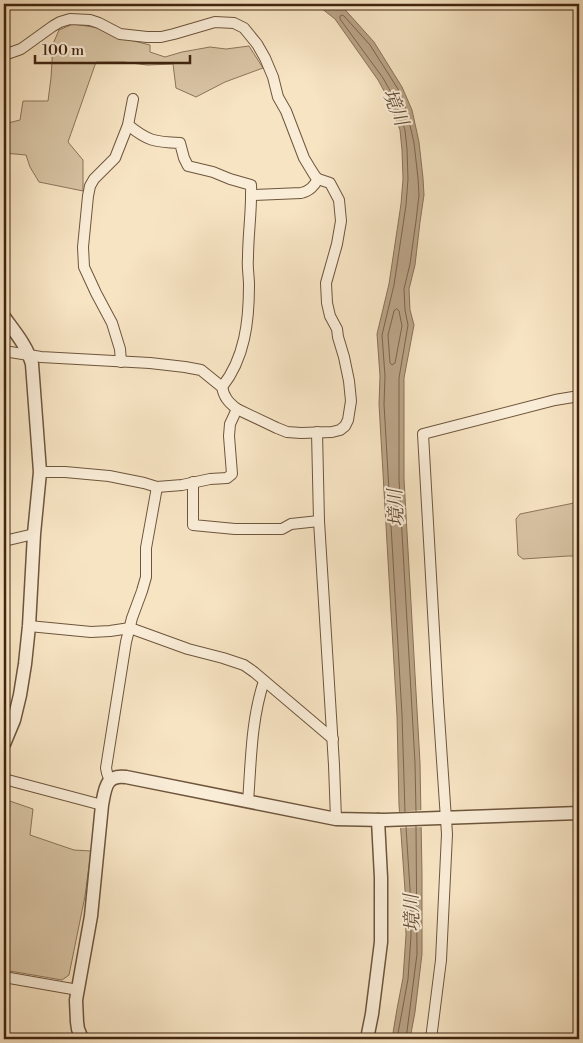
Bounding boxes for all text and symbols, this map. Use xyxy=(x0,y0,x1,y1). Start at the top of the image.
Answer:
scale bar xyxy=(35,32,190,64)
text: 100 m xyxy=(42,41,84,60)
water label: 境川 xyxy=(377,85,414,131)
water label: 境川 xyxy=(383,486,409,528)
water label: 境川 xyxy=(399,892,425,932)

